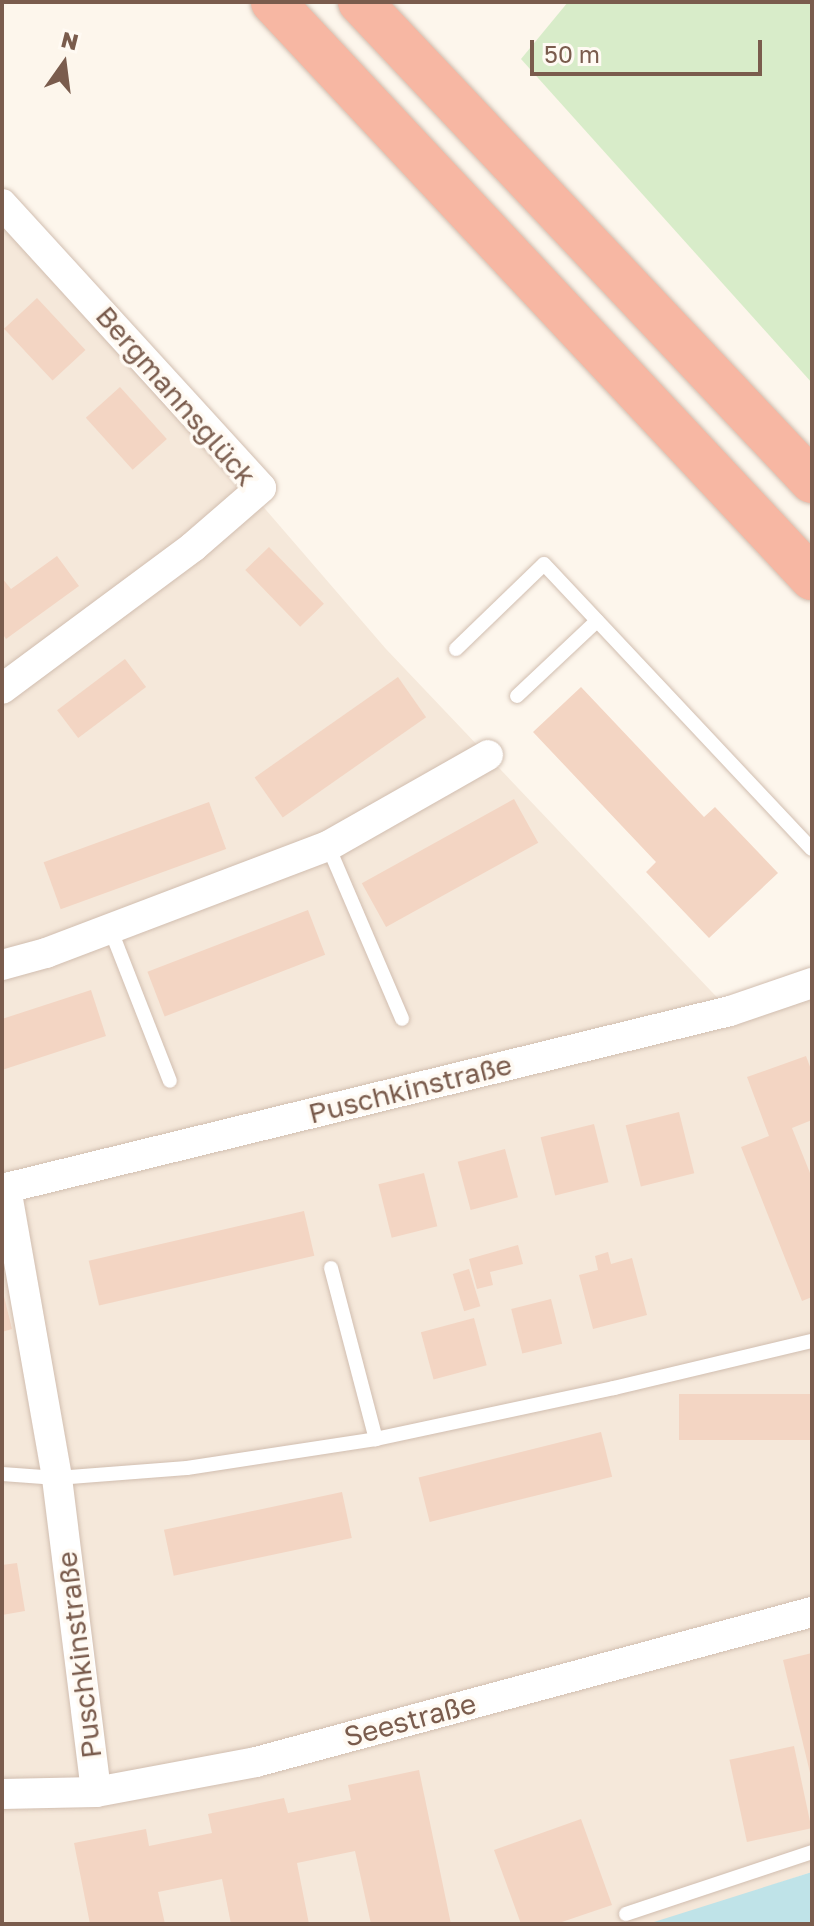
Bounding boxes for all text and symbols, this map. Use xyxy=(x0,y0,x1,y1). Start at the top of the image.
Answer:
north arrow xyxy=(24,24,104,104)
scale bar xyxy=(534,24,766,74)
text: N xyxy=(59,25,81,55)
text: 50 m xyxy=(544,39,600,68)
street label: Bergmannsglück xyxy=(89,299,263,493)
street label: Puschkinstraße xyxy=(305,1048,515,1130)
street label: Puschkinstraße xyxy=(50,1550,108,1760)
street label: Seestraße xyxy=(340,1686,480,1754)

